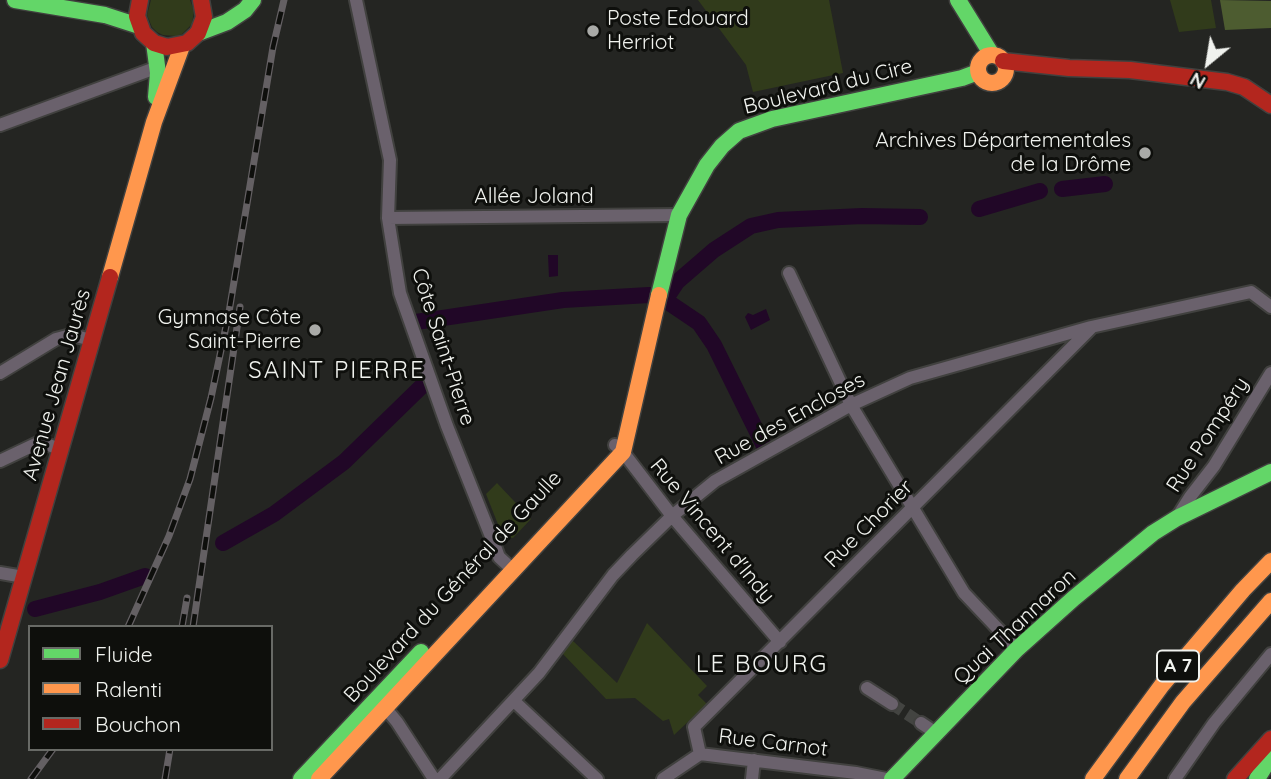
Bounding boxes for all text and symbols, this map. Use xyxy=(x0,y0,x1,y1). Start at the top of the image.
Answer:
place label: Poste Edouard Herriot xyxy=(607,6,749,56)
marker: Poste Edouard Herriot xyxy=(585,23,601,39)
north arrow xyxy=(1173,28,1243,98)
street label: Boulevard du Cire xyxy=(741,54,915,120)
text: N xyxy=(1185,67,1210,95)
place label: Archives Départementales de la Drôme xyxy=(875,128,1131,178)
marker: Archives Départementales de la Drôme xyxy=(1137,145,1153,161)
street label: Allée Joland xyxy=(474,184,594,210)
street label: Côte Saint-Pierre xyxy=(406,265,480,429)
street label: Avenue Jean Jaurès xyxy=(18,286,96,484)
place label: Gymnase Côte Saint-Pierre xyxy=(158,305,301,355)
marker: Gymnase Côte Saint-Pierre xyxy=(307,322,323,338)
district label: SAINT PIERRE xyxy=(250,357,424,385)
street label: Rue des Encloses xyxy=(711,367,869,471)
street label: Rue Pompéry xyxy=(1161,373,1255,497)
street label: Rue Vincent d'Indy xyxy=(644,454,780,608)
street label: Boulevard du Général de Gaulle xyxy=(339,466,567,708)
street label: Rue Chorier xyxy=(820,475,918,573)
street label: Quai Thannaron xyxy=(949,564,1081,690)
legend xyxy=(28,625,273,751)
text: Fluide xyxy=(95,641,153,667)
road number: A 7 xyxy=(1157,650,1199,681)
district label: LE BOURG xyxy=(697,651,827,679)
text: Ralenti xyxy=(95,676,162,702)
text: Bouchon xyxy=(95,711,181,737)
street label: Rue Carnot xyxy=(717,724,829,762)

